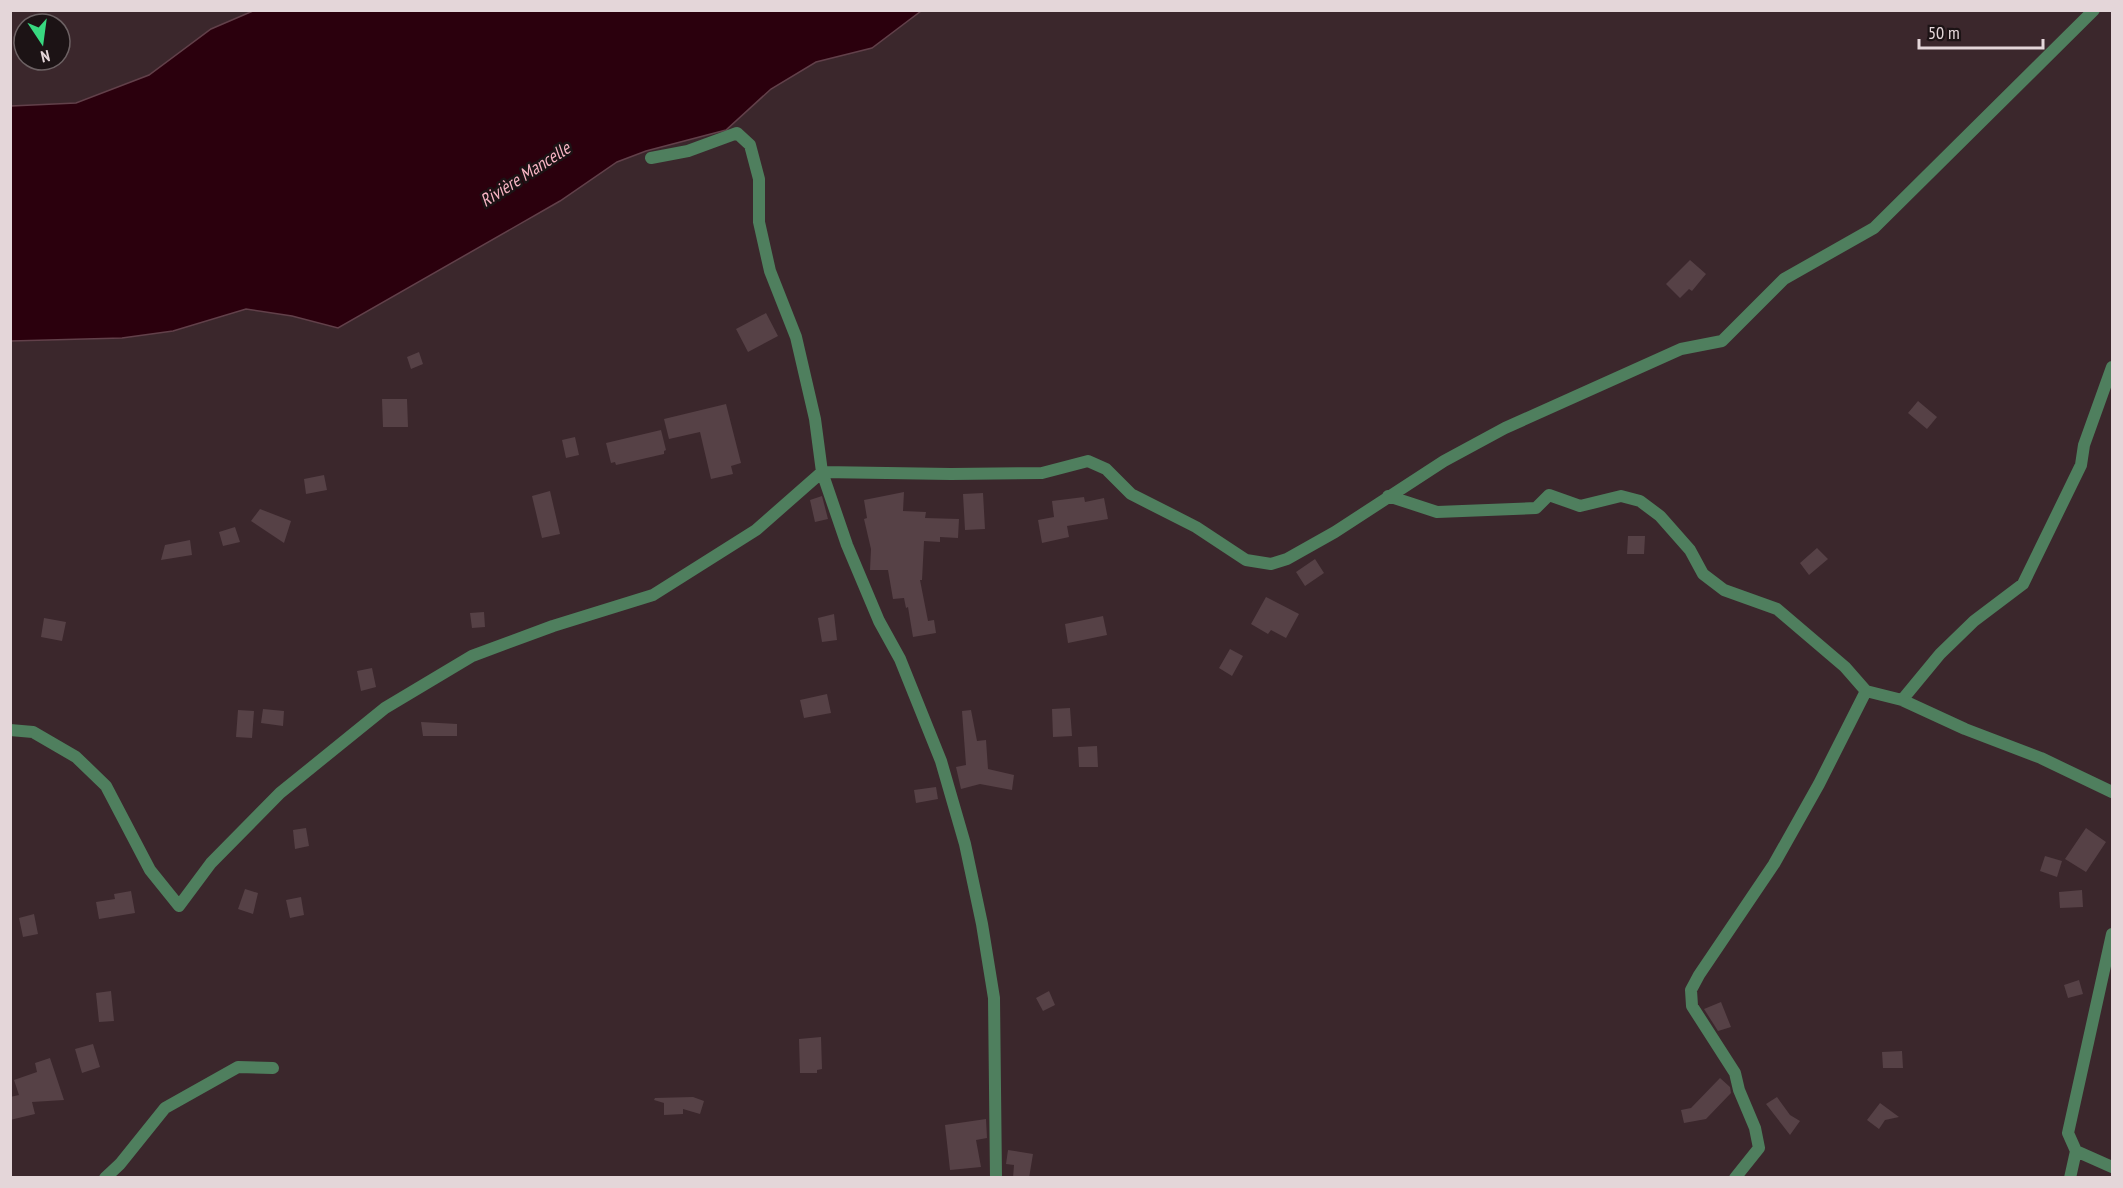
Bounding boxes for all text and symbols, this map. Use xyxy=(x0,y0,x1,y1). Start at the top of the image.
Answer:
north arrow xyxy=(12,12,72,72)
scale bar xyxy=(1919,12,2044,50)
text: 50 m xyxy=(1928,21,1960,44)
text: N xyxy=(39,46,52,67)
water label: Rivière Mancelle xyxy=(476,135,576,212)

